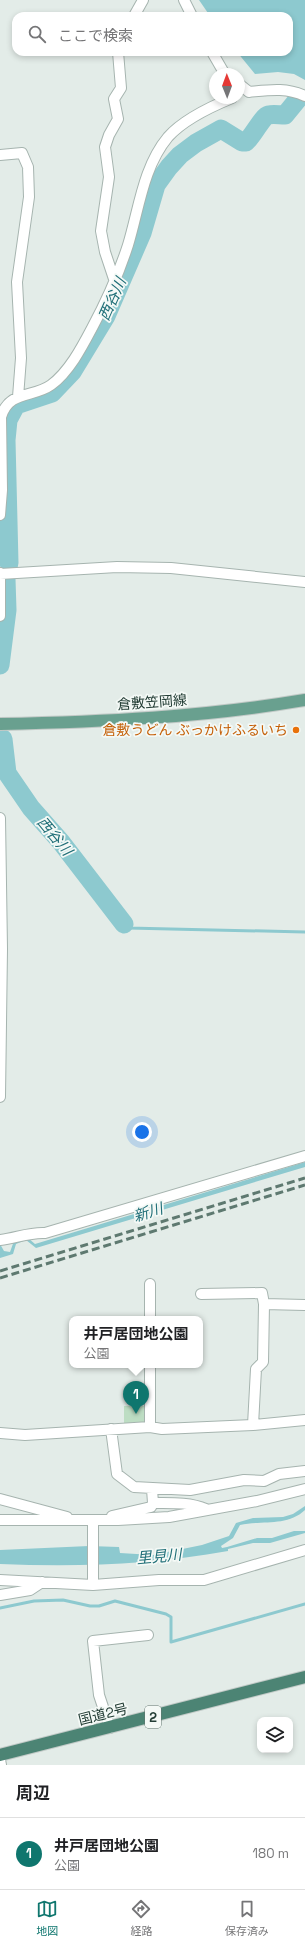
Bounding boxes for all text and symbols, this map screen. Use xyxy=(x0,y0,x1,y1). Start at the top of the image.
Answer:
search box xyxy=(12,12,293,56)
icon: search xyxy=(26,23,48,45)
text: ここで検索 xyxy=(58,26,133,45)
north arrow xyxy=(209,68,245,104)
water label: 西谷川 xyxy=(94,273,131,323)
street label: 倉敷笠岡線 xyxy=(116,691,188,713)
place label: 倉敷うどん ぶっかけふるいち xyxy=(102,721,288,739)
marker: 倉敷うどん ぶっかけふるいち xyxy=(291,725,301,735)
water label: 西谷川 xyxy=(33,813,78,861)
your location xyxy=(132,1122,152,1142)
water label: 新川 xyxy=(131,1198,167,1225)
popup xyxy=(69,1316,203,1368)
text: 井戸居団地公園 xyxy=(83,1324,189,1343)
text: 公園 xyxy=(83,1345,110,1362)
pin: 1 xyxy=(123,1381,149,1414)
water label: 里見川 xyxy=(136,1544,184,1567)
street label: 国道2号 xyxy=(76,1699,130,1729)
road number: 2 xyxy=(145,1706,161,1728)
map controls xyxy=(257,1717,293,1753)
button: layers xyxy=(257,1717,293,1753)
text: 周辺 xyxy=(16,1782,50,1804)
text: 井戸居団地公園 xyxy=(54,1836,159,1855)
text: 1 xyxy=(26,1845,32,1862)
text: 180 m xyxy=(253,1845,289,1862)
text: 公園 xyxy=(54,1857,80,1874)
tab: 地図 xyxy=(36,1898,58,1938)
tab: 経路 xyxy=(130,1898,152,1938)
tab: 保存済み xyxy=(225,1898,269,1938)

